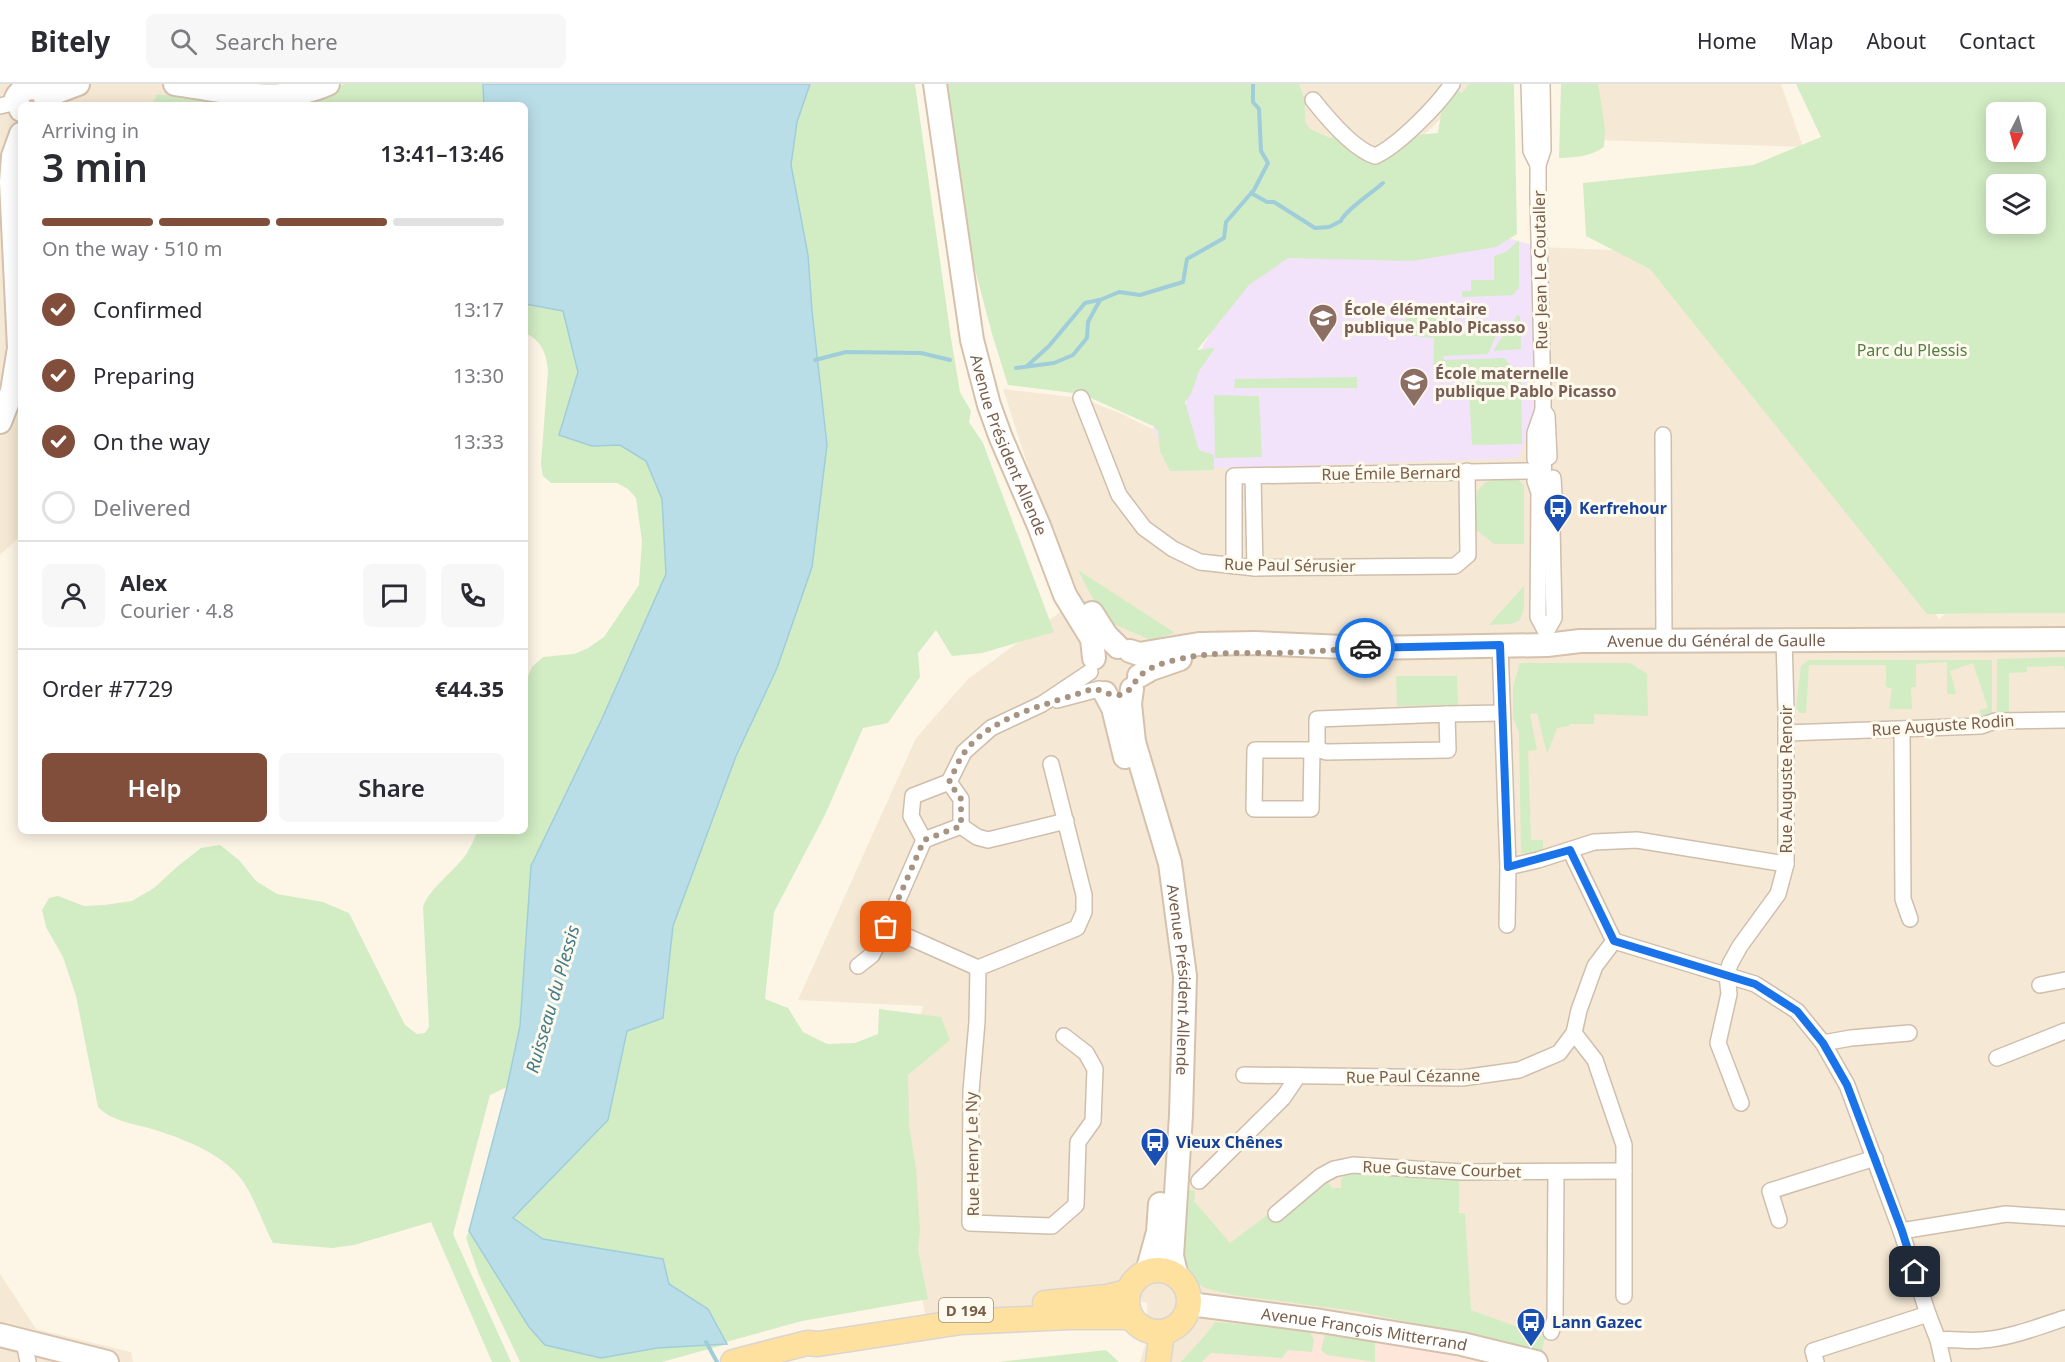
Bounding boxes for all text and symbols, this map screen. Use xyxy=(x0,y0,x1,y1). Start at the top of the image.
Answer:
search box xyxy=(146,14,566,68)
text: Bitely xyxy=(30,22,110,60)
icon: search xyxy=(167,25,200,58)
text: Search here xyxy=(215,26,338,56)
text: Home xyxy=(1697,27,1757,55)
text: Map xyxy=(1790,27,1833,55)
text: About xyxy=(1866,27,1926,55)
text: Contact xyxy=(1959,27,2035,55)
north arrow xyxy=(1986,102,2046,162)
map controls xyxy=(1986,102,2046,234)
text: Arriving in xyxy=(42,117,139,144)
text: 13:41–13:46 xyxy=(380,138,504,168)
text: 3 min xyxy=(42,140,148,193)
button: layers xyxy=(1986,174,2046,234)
street label: Rue Jean Le Coutaller xyxy=(1528,190,1552,350)
text: On the way · 510 m xyxy=(42,235,222,262)
icon: check xyxy=(42,293,75,326)
text: Confirmed xyxy=(93,294,203,324)
text: 13:17 xyxy=(453,296,504,323)
place label: École élémentaire publique Pablo Picasso xyxy=(1344,298,1526,338)
school or university icon: École élémentaire publique Pablo Picasso xyxy=(1307,302,1339,344)
park label: Parc du Plessis xyxy=(1857,339,1967,361)
street label: Avenue Président Allende xyxy=(965,352,1053,539)
icon: check xyxy=(42,359,75,392)
text: Preparing xyxy=(93,360,195,390)
text: 13:30 xyxy=(453,362,504,389)
place label: École maternelle publique Pablo Picasso xyxy=(1435,362,1617,402)
school or university icon: École maternelle publique Pablo Picasso xyxy=(1398,366,1430,408)
icon: check xyxy=(42,425,75,458)
text: On the way xyxy=(93,426,210,456)
text: 13:33 xyxy=(453,428,504,455)
street label: Rue Émile Bernard xyxy=(1321,461,1461,485)
text: Delivered xyxy=(93,492,191,522)
bus stop icon: Kerfrehour xyxy=(1542,492,1574,534)
place label: Kerfrehour xyxy=(1579,497,1667,519)
street label: Rue Paul Sérusier xyxy=(1224,553,1356,577)
button: person xyxy=(42,564,105,627)
button: chat xyxy=(363,564,426,627)
button: phone xyxy=(441,564,504,627)
text: Alex xyxy=(120,567,167,597)
text: Courier · 4.8 xyxy=(120,597,234,624)
courier xyxy=(1335,618,1395,678)
street label: Avenue du Général de Gaulle xyxy=(1607,629,1826,652)
icon: car xyxy=(1349,632,1382,665)
text: Order #7729 xyxy=(42,673,173,703)
text: €44.35 xyxy=(435,673,504,703)
street label: Rue Auguste Renoir xyxy=(1775,704,1797,853)
street label: Rue Auguste Rodin xyxy=(1871,709,2015,741)
button: Help xyxy=(42,753,267,822)
button: Share xyxy=(279,753,504,822)
street label: Avenue Président Allende xyxy=(1162,883,1196,1076)
pin xyxy=(860,901,911,952)
icon: bag xyxy=(869,910,902,943)
water label: Ruisseau du Plessis xyxy=(519,922,585,1076)
street label: Rue Paul Cézanne xyxy=(1346,1064,1480,1088)
street label: Rue Henry Le Ny xyxy=(960,1091,984,1216)
bus stop icon: Vieux Chênes xyxy=(1139,1126,1171,1168)
place label: Vieux Chênes xyxy=(1176,1131,1283,1153)
street label: Rue Gustave Courbet xyxy=(1362,1155,1522,1183)
pin xyxy=(1889,1246,1940,1297)
icon: home xyxy=(1898,1255,1931,1288)
road number: D 194 xyxy=(939,1298,993,1322)
street label: Avenue François Mitterrand xyxy=(1260,1302,1470,1356)
bus stop icon: Lann Gazec xyxy=(1515,1306,1547,1348)
place label: Lann Gazec xyxy=(1552,1311,1642,1333)

